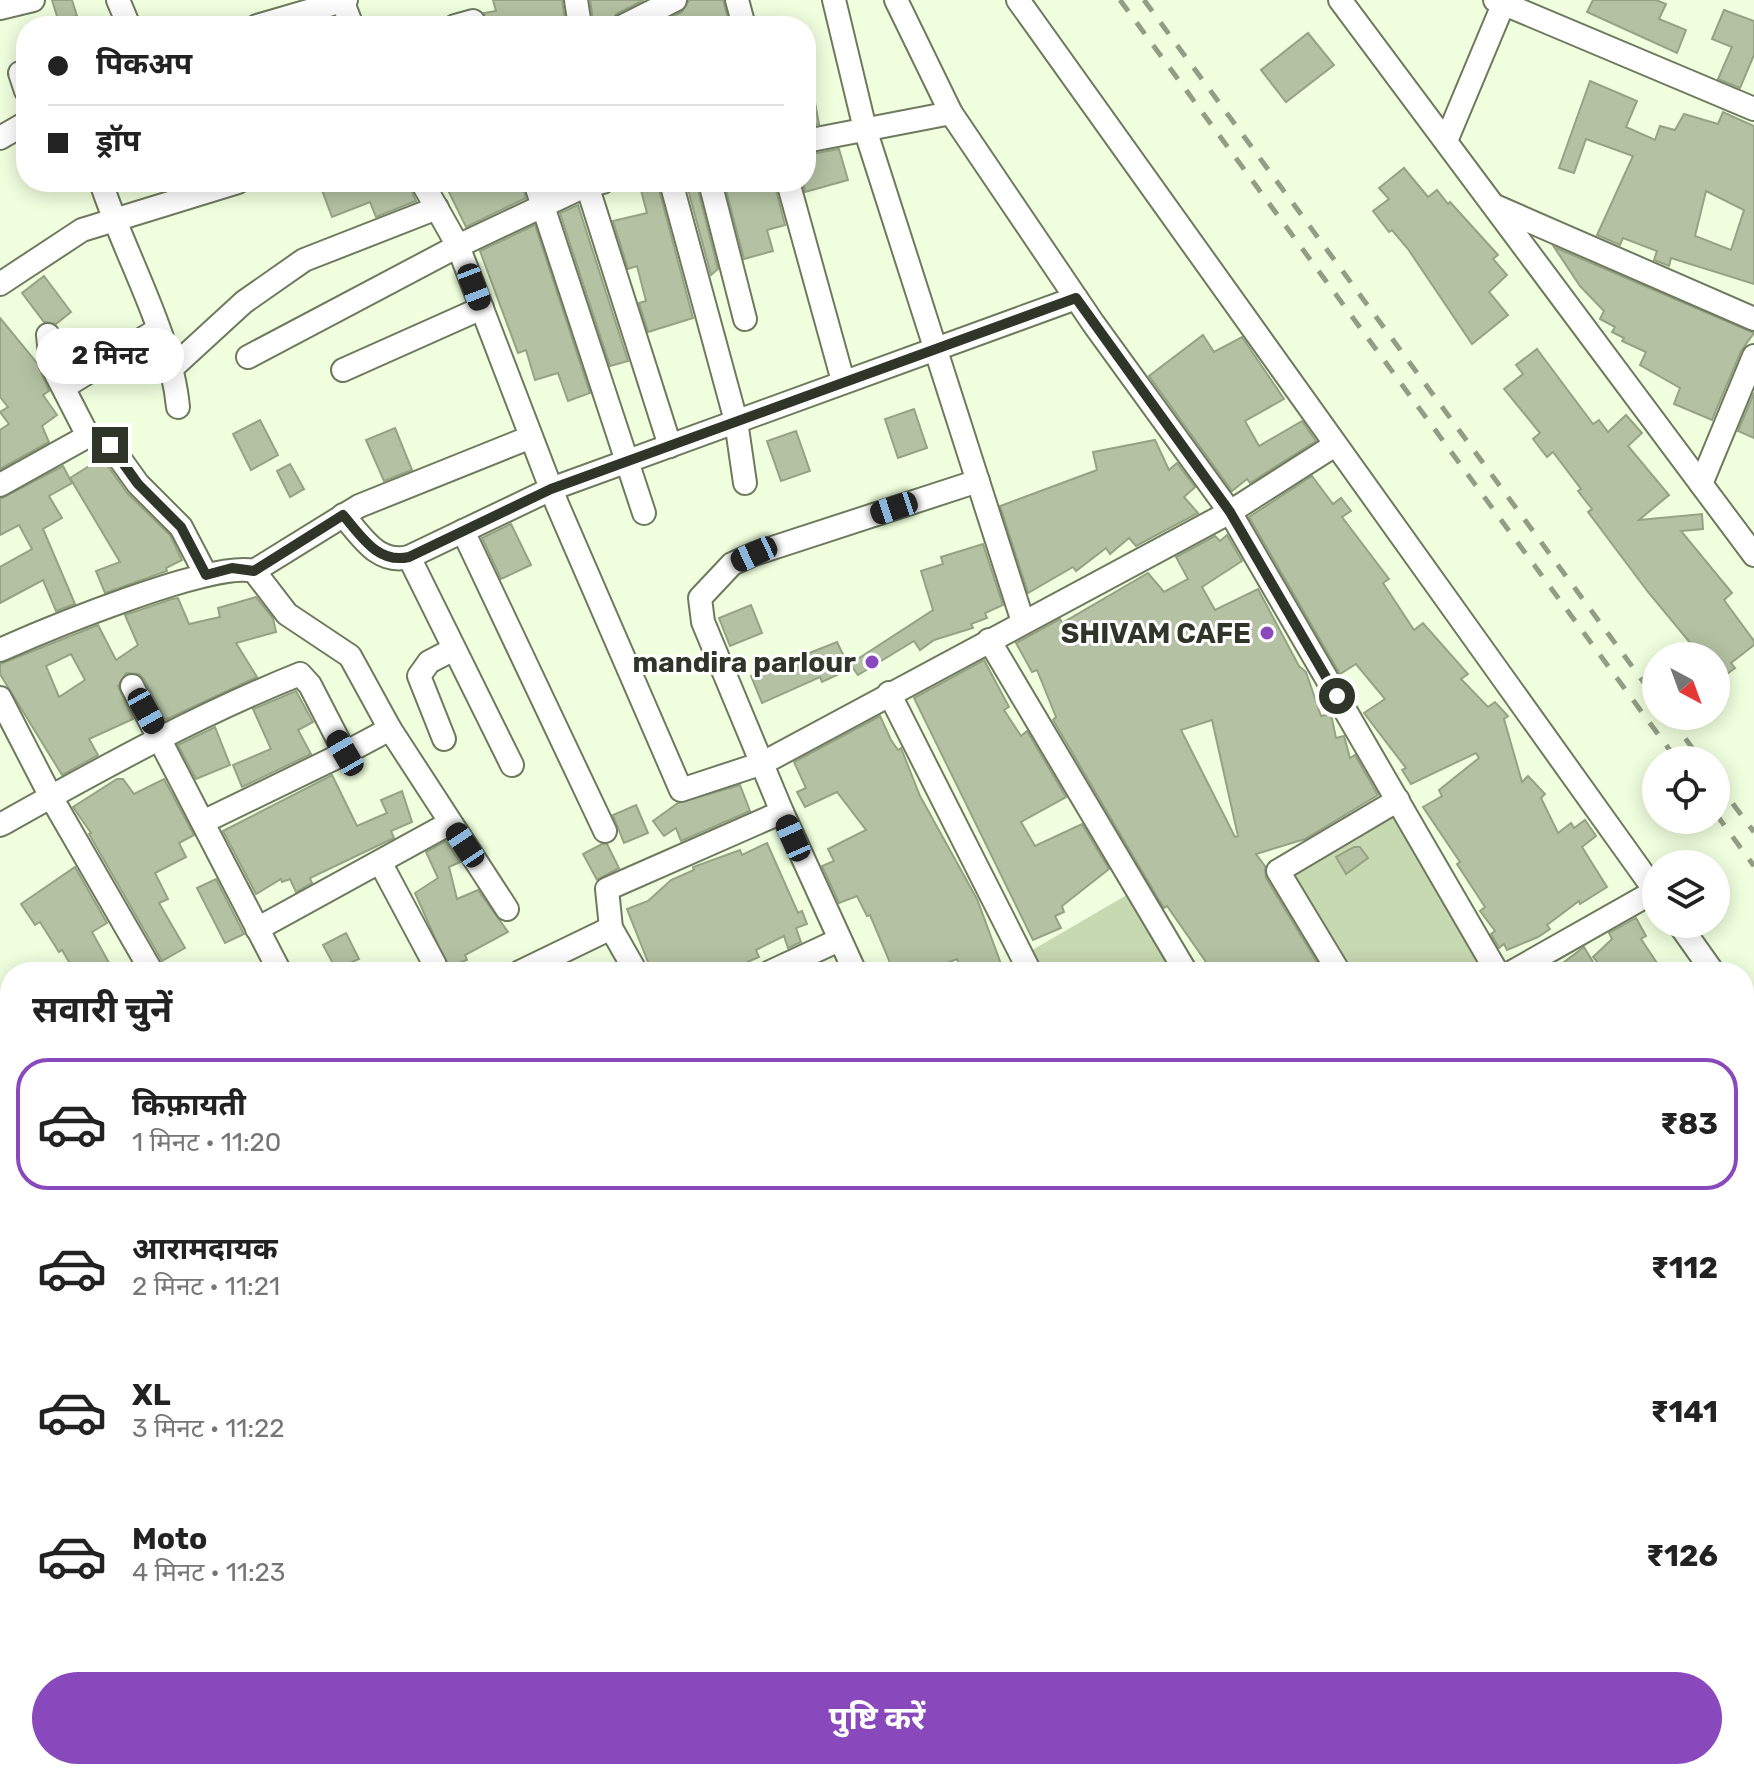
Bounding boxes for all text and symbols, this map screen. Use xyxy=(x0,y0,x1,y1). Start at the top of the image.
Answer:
text: पिकअप xyxy=(96,46,192,82)
text: ड्रॉप xyxy=(96,123,140,159)
car xyxy=(454,260,494,314)
callout: 2 मिनट xyxy=(36,329,184,385)
text: 2 मिनट xyxy=(71,340,149,371)
route end xyxy=(92,427,128,463)
car xyxy=(867,489,921,527)
car xyxy=(727,533,781,575)
place label: SHIVAM CAFE xyxy=(1061,617,1251,650)
marker: SHIVAM CAFE xyxy=(1258,624,1276,642)
north arrow xyxy=(1642,642,1730,730)
map controls xyxy=(1642,642,1730,938)
place label: mandira parlour xyxy=(633,646,856,679)
marker: mandira parlour xyxy=(863,653,881,671)
route start xyxy=(1319,678,1355,714)
car xyxy=(124,684,168,738)
car xyxy=(323,726,367,780)
button: locate xyxy=(1642,746,1730,834)
car xyxy=(772,811,814,865)
car xyxy=(442,818,488,872)
button: layers xyxy=(1642,850,1730,938)
text: सवारी चुनें xyxy=(32,988,172,1031)
text: किफ़ायती xyxy=(132,1087,246,1123)
icon: car xyxy=(36,1088,108,1160)
text: ₹83 xyxy=(1660,1106,1718,1142)
text: 1 मिनट · 11:20 xyxy=(132,1127,281,1158)
text: आरामदायक xyxy=(132,1231,278,1267)
icon: car xyxy=(36,1232,108,1304)
text: ₹112 xyxy=(1651,1250,1718,1286)
text: 2 मिनट · 11:21 xyxy=(132,1271,280,1302)
icon: car xyxy=(36,1376,108,1448)
text: XL xyxy=(132,1377,171,1413)
text: ₹141 xyxy=(1650,1394,1718,1430)
text: 3 मिनट · 11:22 xyxy=(132,1413,285,1444)
icon: car xyxy=(36,1520,108,1592)
text: Moto xyxy=(132,1521,207,1557)
text: ₹126 xyxy=(1646,1538,1718,1574)
text: 4 मिनट · 11:23 xyxy=(132,1557,285,1588)
button: पुष्टि करें xyxy=(32,1672,1722,1764)

